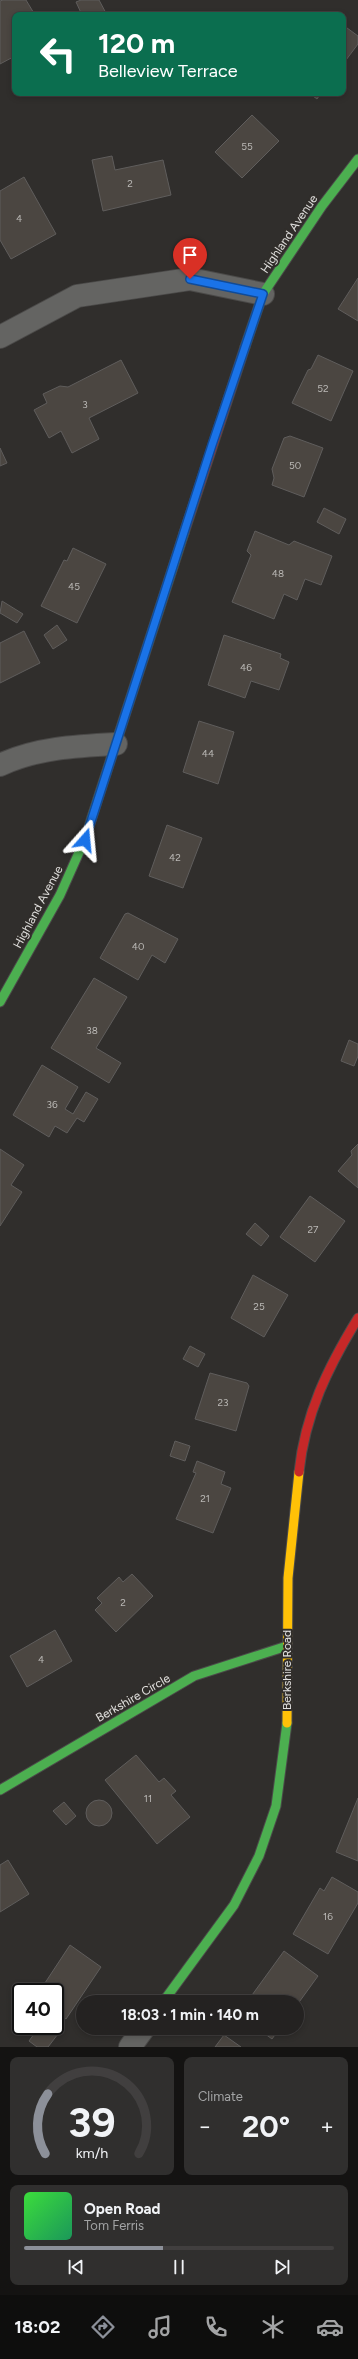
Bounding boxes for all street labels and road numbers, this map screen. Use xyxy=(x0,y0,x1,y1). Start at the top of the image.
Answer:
street label: Highland Avenue xyxy=(258,192,321,276)
street label: Highland Avenue xyxy=(10,863,66,951)
street label: Berkshire Road xyxy=(280,1630,294,1710)
street label: Berkshire Circle xyxy=(93,1671,173,1725)

